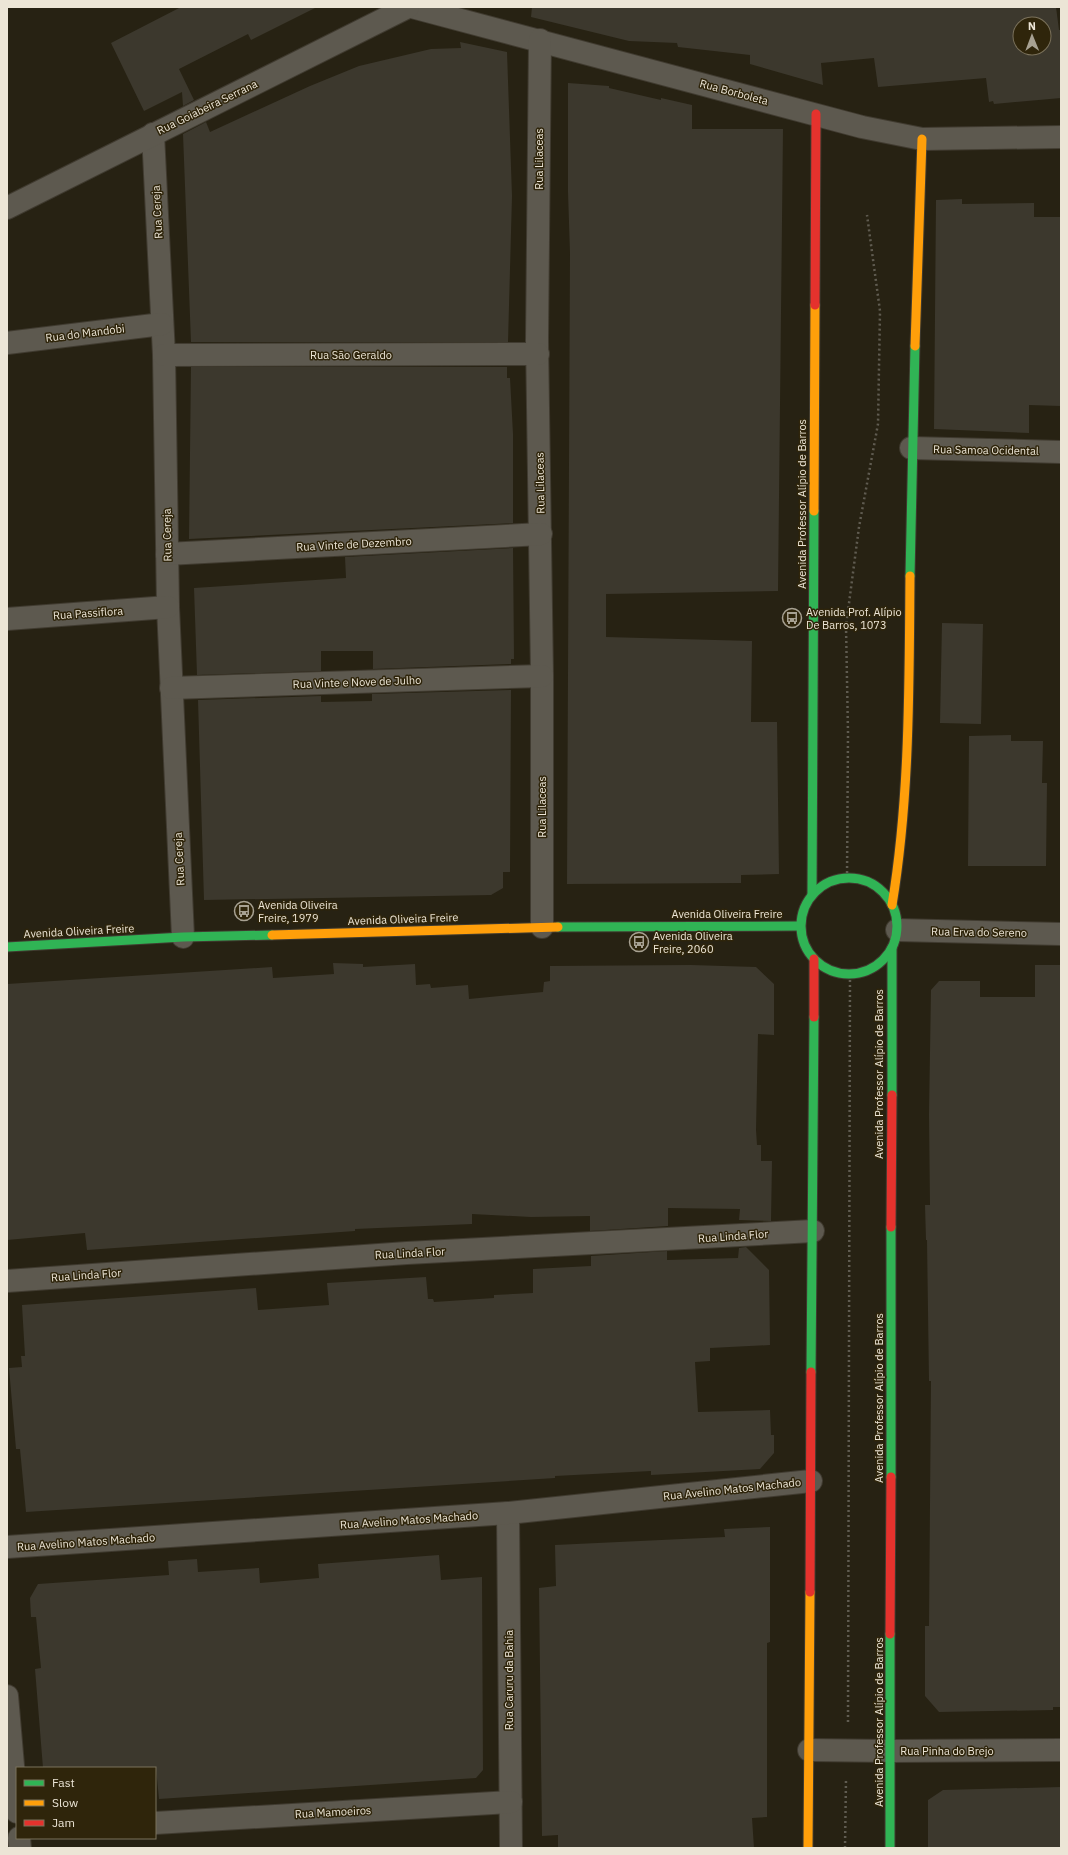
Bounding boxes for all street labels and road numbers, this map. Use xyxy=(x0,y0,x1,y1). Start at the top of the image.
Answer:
street label: Rua Goiabeira Serrana xyxy=(154,76,260,137)
street label: Rua Borboleta xyxy=(698,76,770,108)
street label: Rua Lilaceas xyxy=(532,128,546,190)
street label: Rua Cereja xyxy=(149,185,165,239)
street label: Rua do Mandobi xyxy=(45,321,125,345)
street label: Rua São Geraldo xyxy=(310,348,392,362)
street label: Avenida Professor Alípio de Barros xyxy=(795,419,809,589)
street label: Rua Samoa Ocidental xyxy=(933,442,1039,458)
street label: Rua Lilaceas xyxy=(532,452,548,514)
street label: Rua Cereja xyxy=(160,508,174,562)
street label: Rua Vinte de Dezembro xyxy=(296,534,412,554)
street label: Rua Passiflora xyxy=(53,604,124,622)
street label: Rua Vinte e Nove de Julho xyxy=(292,673,422,691)
street label: Rua Lilaceas xyxy=(535,776,549,838)
street label: Rua Cereja xyxy=(171,832,187,886)
street label: Avenida Oliveira Freire xyxy=(672,907,782,921)
street label: Avenida Oliveira Freire xyxy=(347,910,459,928)
street label: Avenida Oliveira Freire xyxy=(23,921,135,941)
street label: Rua Erva do Sereno xyxy=(931,924,1027,940)
street label: Avenida Professor Alípio de Barros xyxy=(872,989,886,1159)
street label: Rua Linda Flor xyxy=(697,1227,769,1245)
street label: Rua Linda Flor xyxy=(374,1244,446,1262)
street label: Rua Linda Flor xyxy=(50,1266,122,1284)
street label: Avenida Professor Alípio de Barros xyxy=(872,1313,886,1483)
street label: Rua Avelino Matos Machado xyxy=(662,1475,802,1503)
street label: Rua Avelino Matos Machado xyxy=(339,1508,479,1532)
street label: Rua Avelino Matos Machado xyxy=(16,1530,156,1554)
street label: Rua Caruru da Bahia xyxy=(502,1630,516,1730)
street label: Avenida Professor Alípio de Barros xyxy=(872,1637,886,1807)
street label: Rua Pinha do Brejo xyxy=(900,1744,994,1758)
street label: Rua Mamoeiros xyxy=(294,1803,372,1821)

